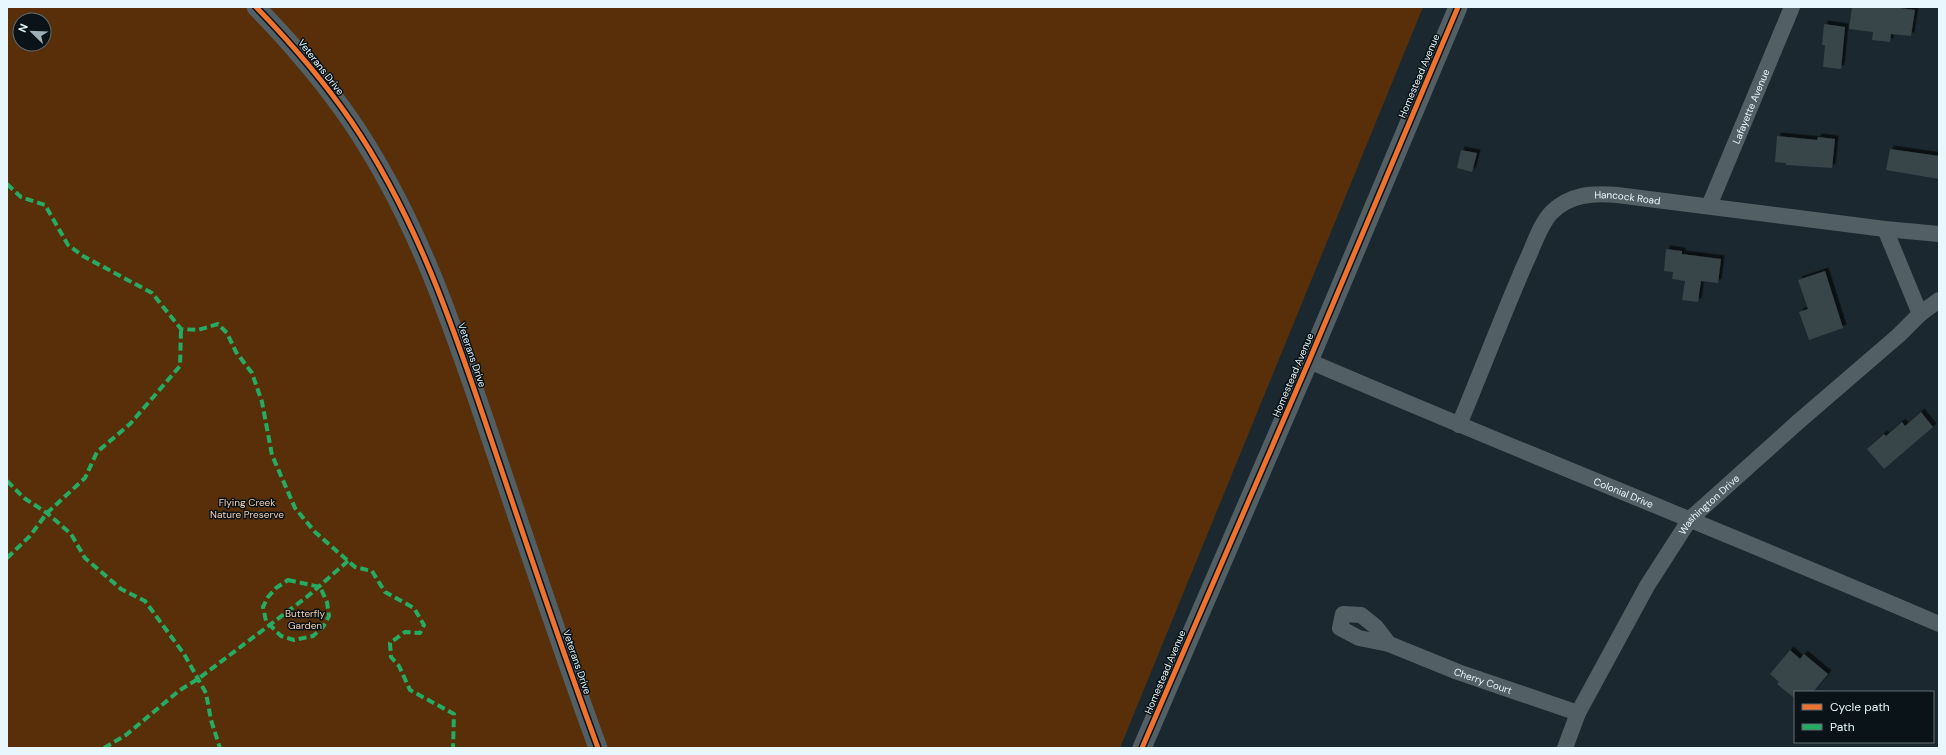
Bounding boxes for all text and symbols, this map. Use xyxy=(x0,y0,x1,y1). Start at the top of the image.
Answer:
north arrow xyxy=(12,12,52,52)
text: N xyxy=(15,22,31,35)
street label: Homestead Avenue xyxy=(1395,32,1443,120)
street label: Veterans Drive xyxy=(295,37,347,98)
street label: Lafayette Avenue xyxy=(1729,67,1772,146)
street label: Hancock Road xyxy=(1594,188,1661,207)
street label: Veterans Drive xyxy=(455,321,489,389)
street label: Homestead Avenue xyxy=(1269,331,1317,419)
street label: Washington Drive xyxy=(1675,471,1742,537)
street label: Colonial Drive xyxy=(1592,474,1656,511)
park label: Flying Creek Nature Preserve xyxy=(210,496,284,521)
park label: Butterfly Garden xyxy=(285,607,325,632)
street label: Veterans Drive xyxy=(560,628,594,696)
street label: Homestead Avenue xyxy=(1141,628,1189,716)
street label: Cherry Court xyxy=(1452,665,1514,697)
legend xyxy=(1794,691,1934,743)
text: Cycle path xyxy=(1830,699,1890,715)
text: Path xyxy=(1830,719,1855,735)

